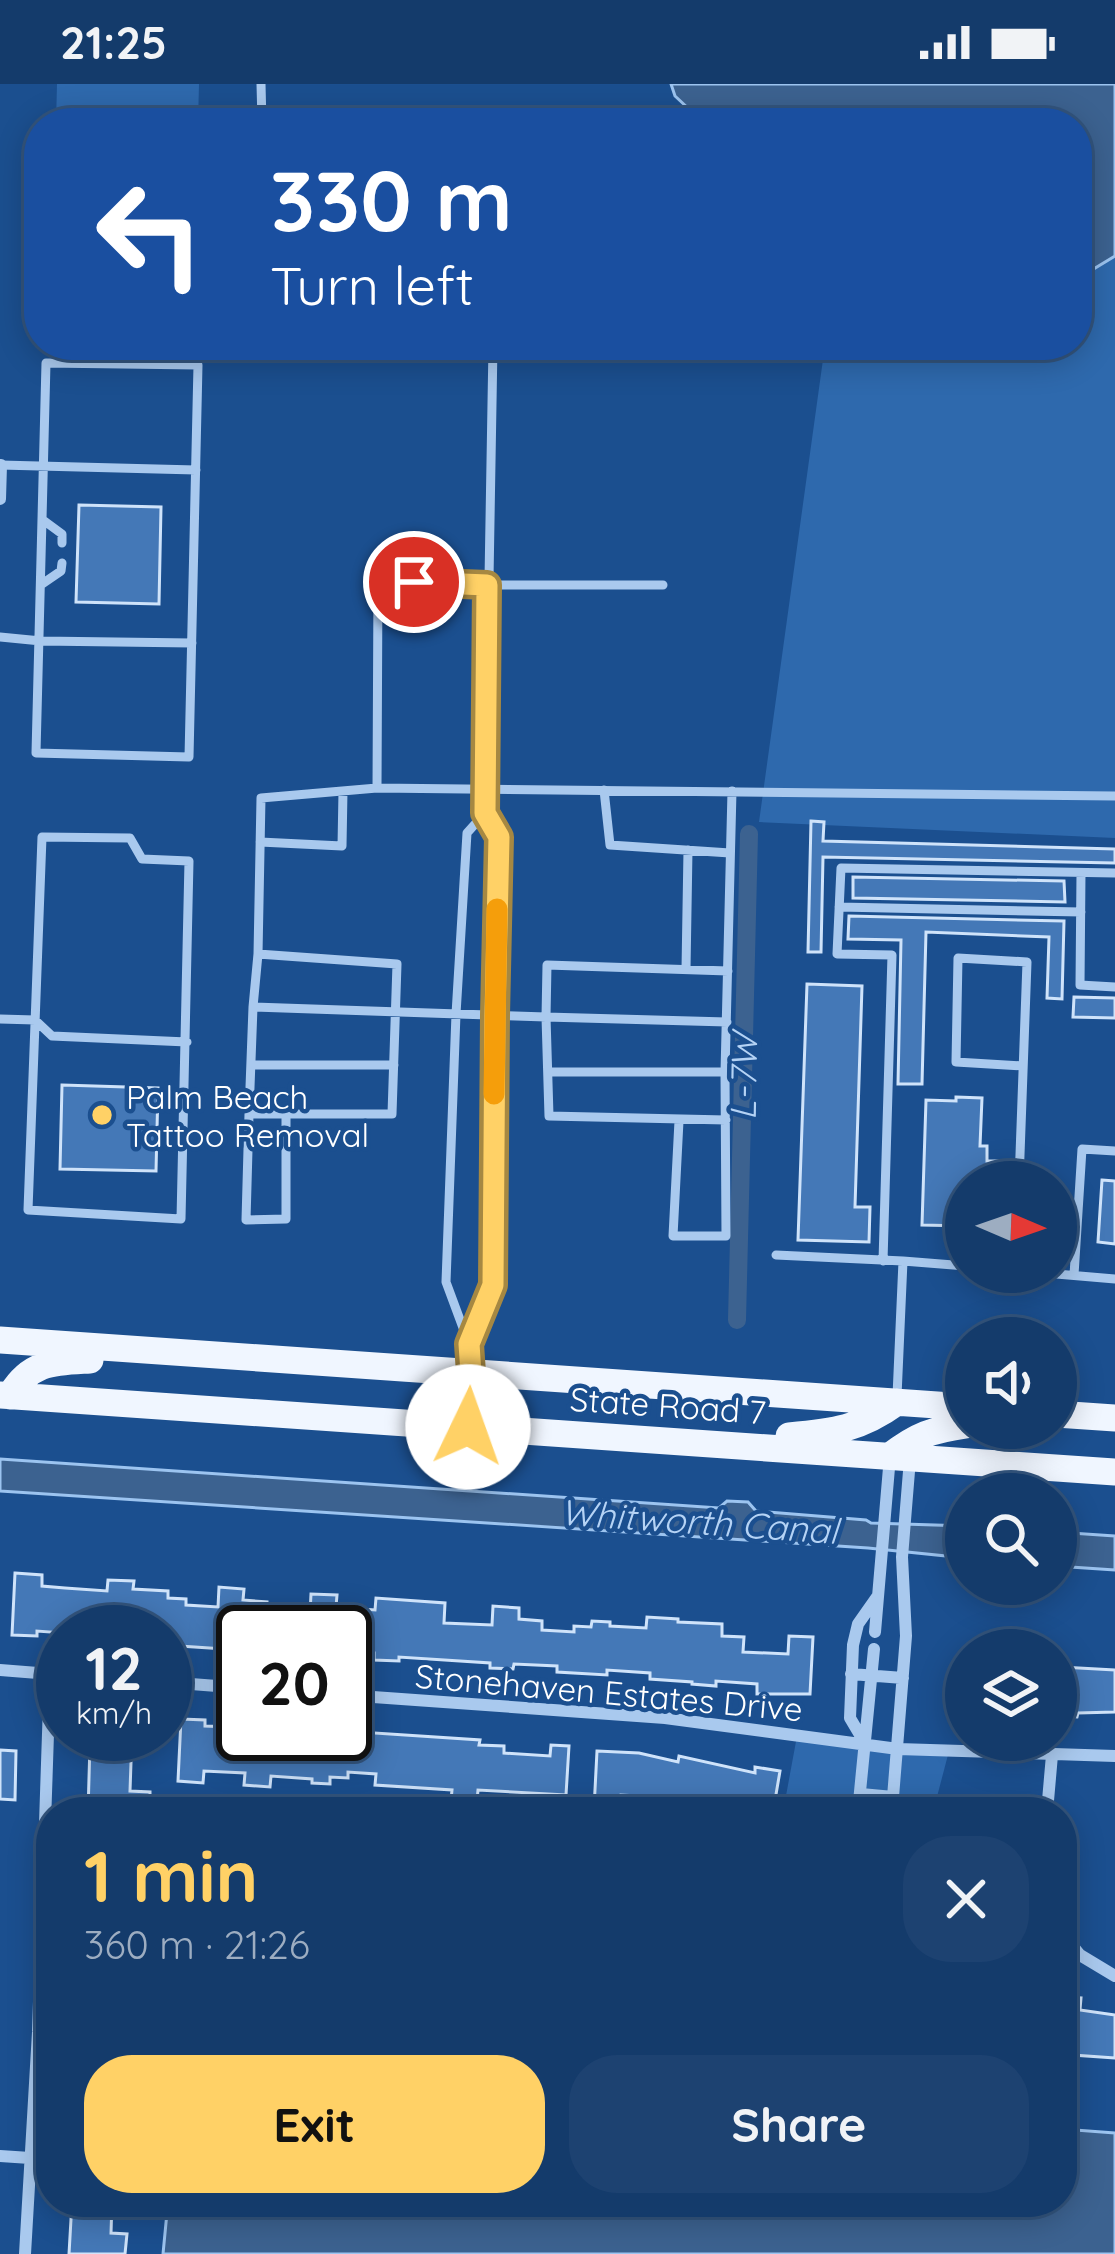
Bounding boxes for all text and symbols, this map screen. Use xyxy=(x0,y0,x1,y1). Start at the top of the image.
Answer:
text: 21:25 xyxy=(60,14,167,70)
text: 330 m xyxy=(270,147,513,252)
icon: left xyxy=(72,156,228,312)
text: Turn left xyxy=(270,251,474,319)
pin xyxy=(363,531,465,633)
icon: arrive xyxy=(381,549,447,615)
water label: L-7W xyxy=(720,1028,766,1121)
place label: Palm Beach Tattoo Removal xyxy=(126,1076,369,1155)
marker: Palm Beach Tattoo Removal xyxy=(89,1102,115,1128)
north arrow xyxy=(945,1161,1077,1293)
map controls xyxy=(945,1161,1077,1761)
button: sound xyxy=(945,1317,1077,1449)
position arrow xyxy=(405,1364,531,1490)
street label: State Road 7 xyxy=(569,1378,767,1432)
button: search xyxy=(945,1473,1077,1605)
water label: Whitworth Canal xyxy=(559,1489,843,1553)
speed limit sign: 20 xyxy=(216,1605,372,1761)
button: layers xyxy=(945,1629,1077,1761)
text: 12 xyxy=(85,1630,143,1705)
street label: Stonehaven Estates Drive xyxy=(414,1655,804,1729)
text: km/h xyxy=(76,1694,152,1732)
text: 1 min xyxy=(84,1830,258,1920)
button: close xyxy=(903,1836,1029,1962)
text: 360 m · 21:26 xyxy=(84,1920,310,1969)
button: Exit xyxy=(84,2055,545,2193)
button: Share xyxy=(569,2055,1029,2193)

